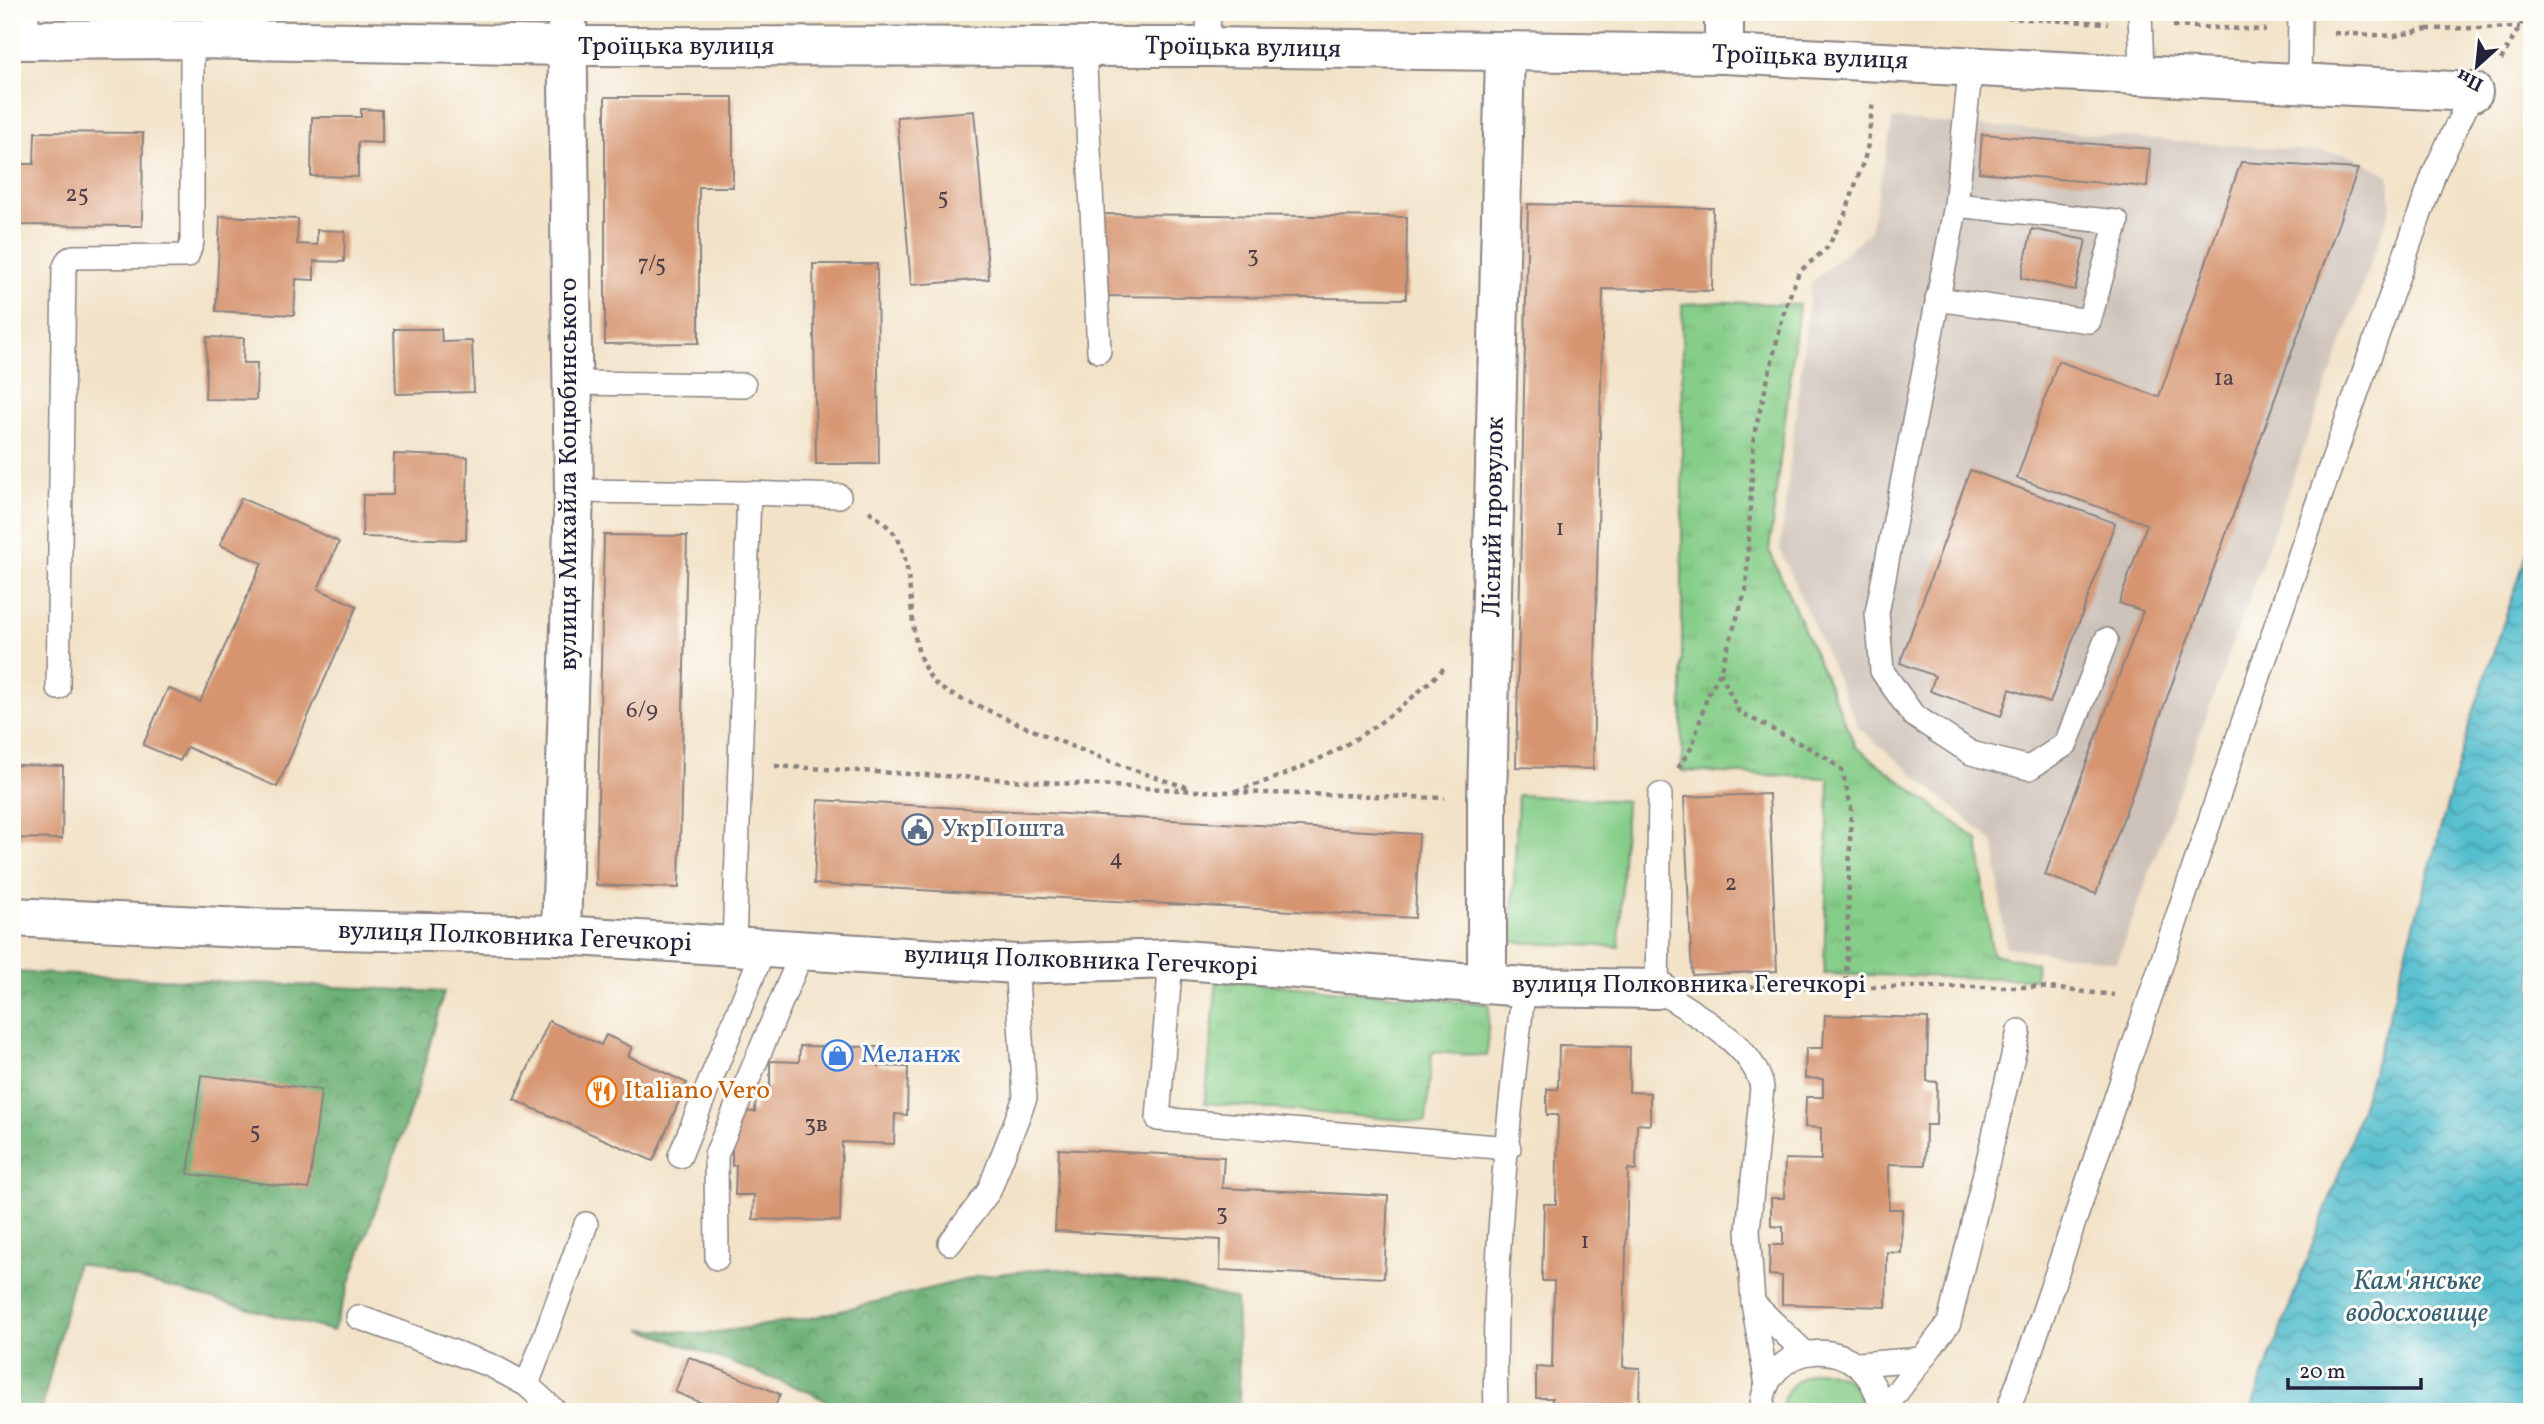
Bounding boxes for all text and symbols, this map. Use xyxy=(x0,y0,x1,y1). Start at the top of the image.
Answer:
street label: Троїцька вулиця xyxy=(1144,28,1342,68)
street label: Троїцька вулиця xyxy=(578,29,774,65)
north arrow xyxy=(2442,32,2512,102)
street label: Троїцька вулиця xyxy=(1711,37,1909,79)
text: Пн xyxy=(2452,62,2488,97)
house number: 25 xyxy=(65,179,89,211)
house number: 5 xyxy=(937,182,949,214)
house number: 3 xyxy=(1247,240,1259,272)
house number: 7/5 xyxy=(638,249,666,281)
street label: вулиця Михайла Коцюбинського xyxy=(551,277,587,671)
house number: 1а xyxy=(2214,363,2234,395)
street label: Лісний провулок xyxy=(1474,416,1514,618)
house number: 1 xyxy=(1556,513,1564,545)
house number: 6/9 xyxy=(626,695,658,727)
place label: УкрПошта xyxy=(941,811,1065,847)
public building icon: УкрПошта xyxy=(901,812,935,846)
house number: 4 xyxy=(1109,843,1123,875)
house number: 2 xyxy=(1725,868,1737,900)
street label: вулиця Полковника Гегечкорі xyxy=(337,913,693,961)
street label: вулиця Полковника Гегечкорі xyxy=(903,937,1259,985)
street label: вулиця Полковника Гегечкорі xyxy=(1512,967,1866,1003)
place label: Меланж xyxy=(861,1037,961,1073)
shop icon: Меланж xyxy=(821,1038,855,1072)
place label: Italiano Vero xyxy=(624,1073,770,1109)
restaurant icon: Italiano Vero xyxy=(584,1074,618,1108)
house number: 3в xyxy=(804,1109,828,1141)
house number: 5 xyxy=(249,1116,261,1148)
house number: 3 xyxy=(1216,1198,1228,1230)
house number: 1 xyxy=(1581,1226,1589,1258)
water label: Кам'янське водосховище xyxy=(2346,1262,2488,1333)
scale bar xyxy=(2288,1347,2422,1391)
text: 20 m xyxy=(2299,1358,2345,1387)

